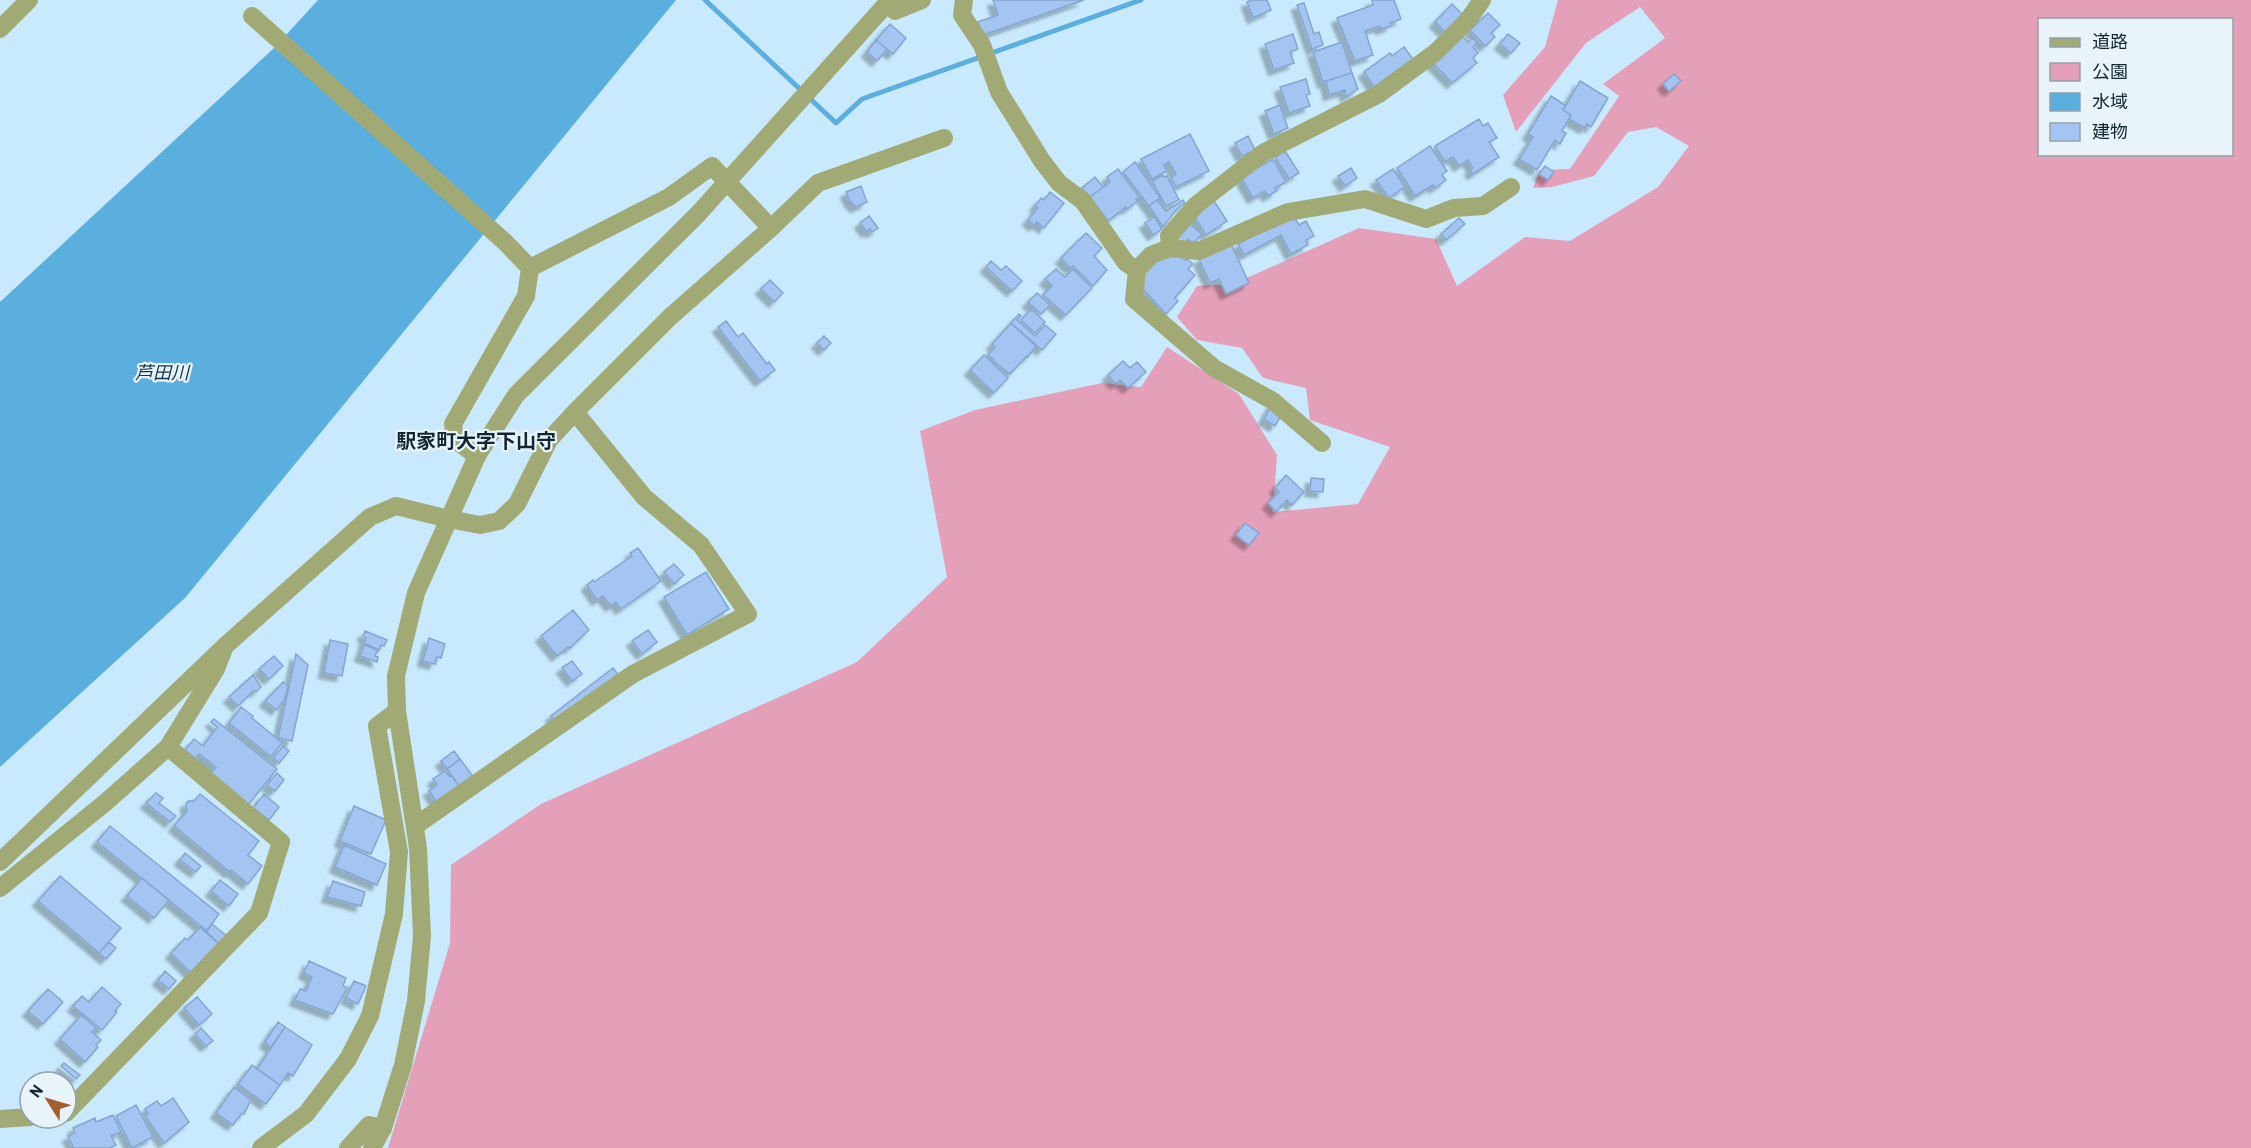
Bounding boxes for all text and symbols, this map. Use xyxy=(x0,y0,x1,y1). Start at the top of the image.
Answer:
legend xyxy=(2038,18,2233,156)
text: 道路 xyxy=(2092,30,2128,52)
text: 公園 xyxy=(2092,60,2128,82)
text: 水域 xyxy=(2092,90,2128,112)
text: 建物 xyxy=(2092,120,2128,142)
water label: 芦田川 xyxy=(135,361,191,383)
district label: 駅家町大字下山守 xyxy=(396,428,556,452)
north arrow xyxy=(18,1070,78,1130)
text: N xyxy=(25,1081,46,1101)

